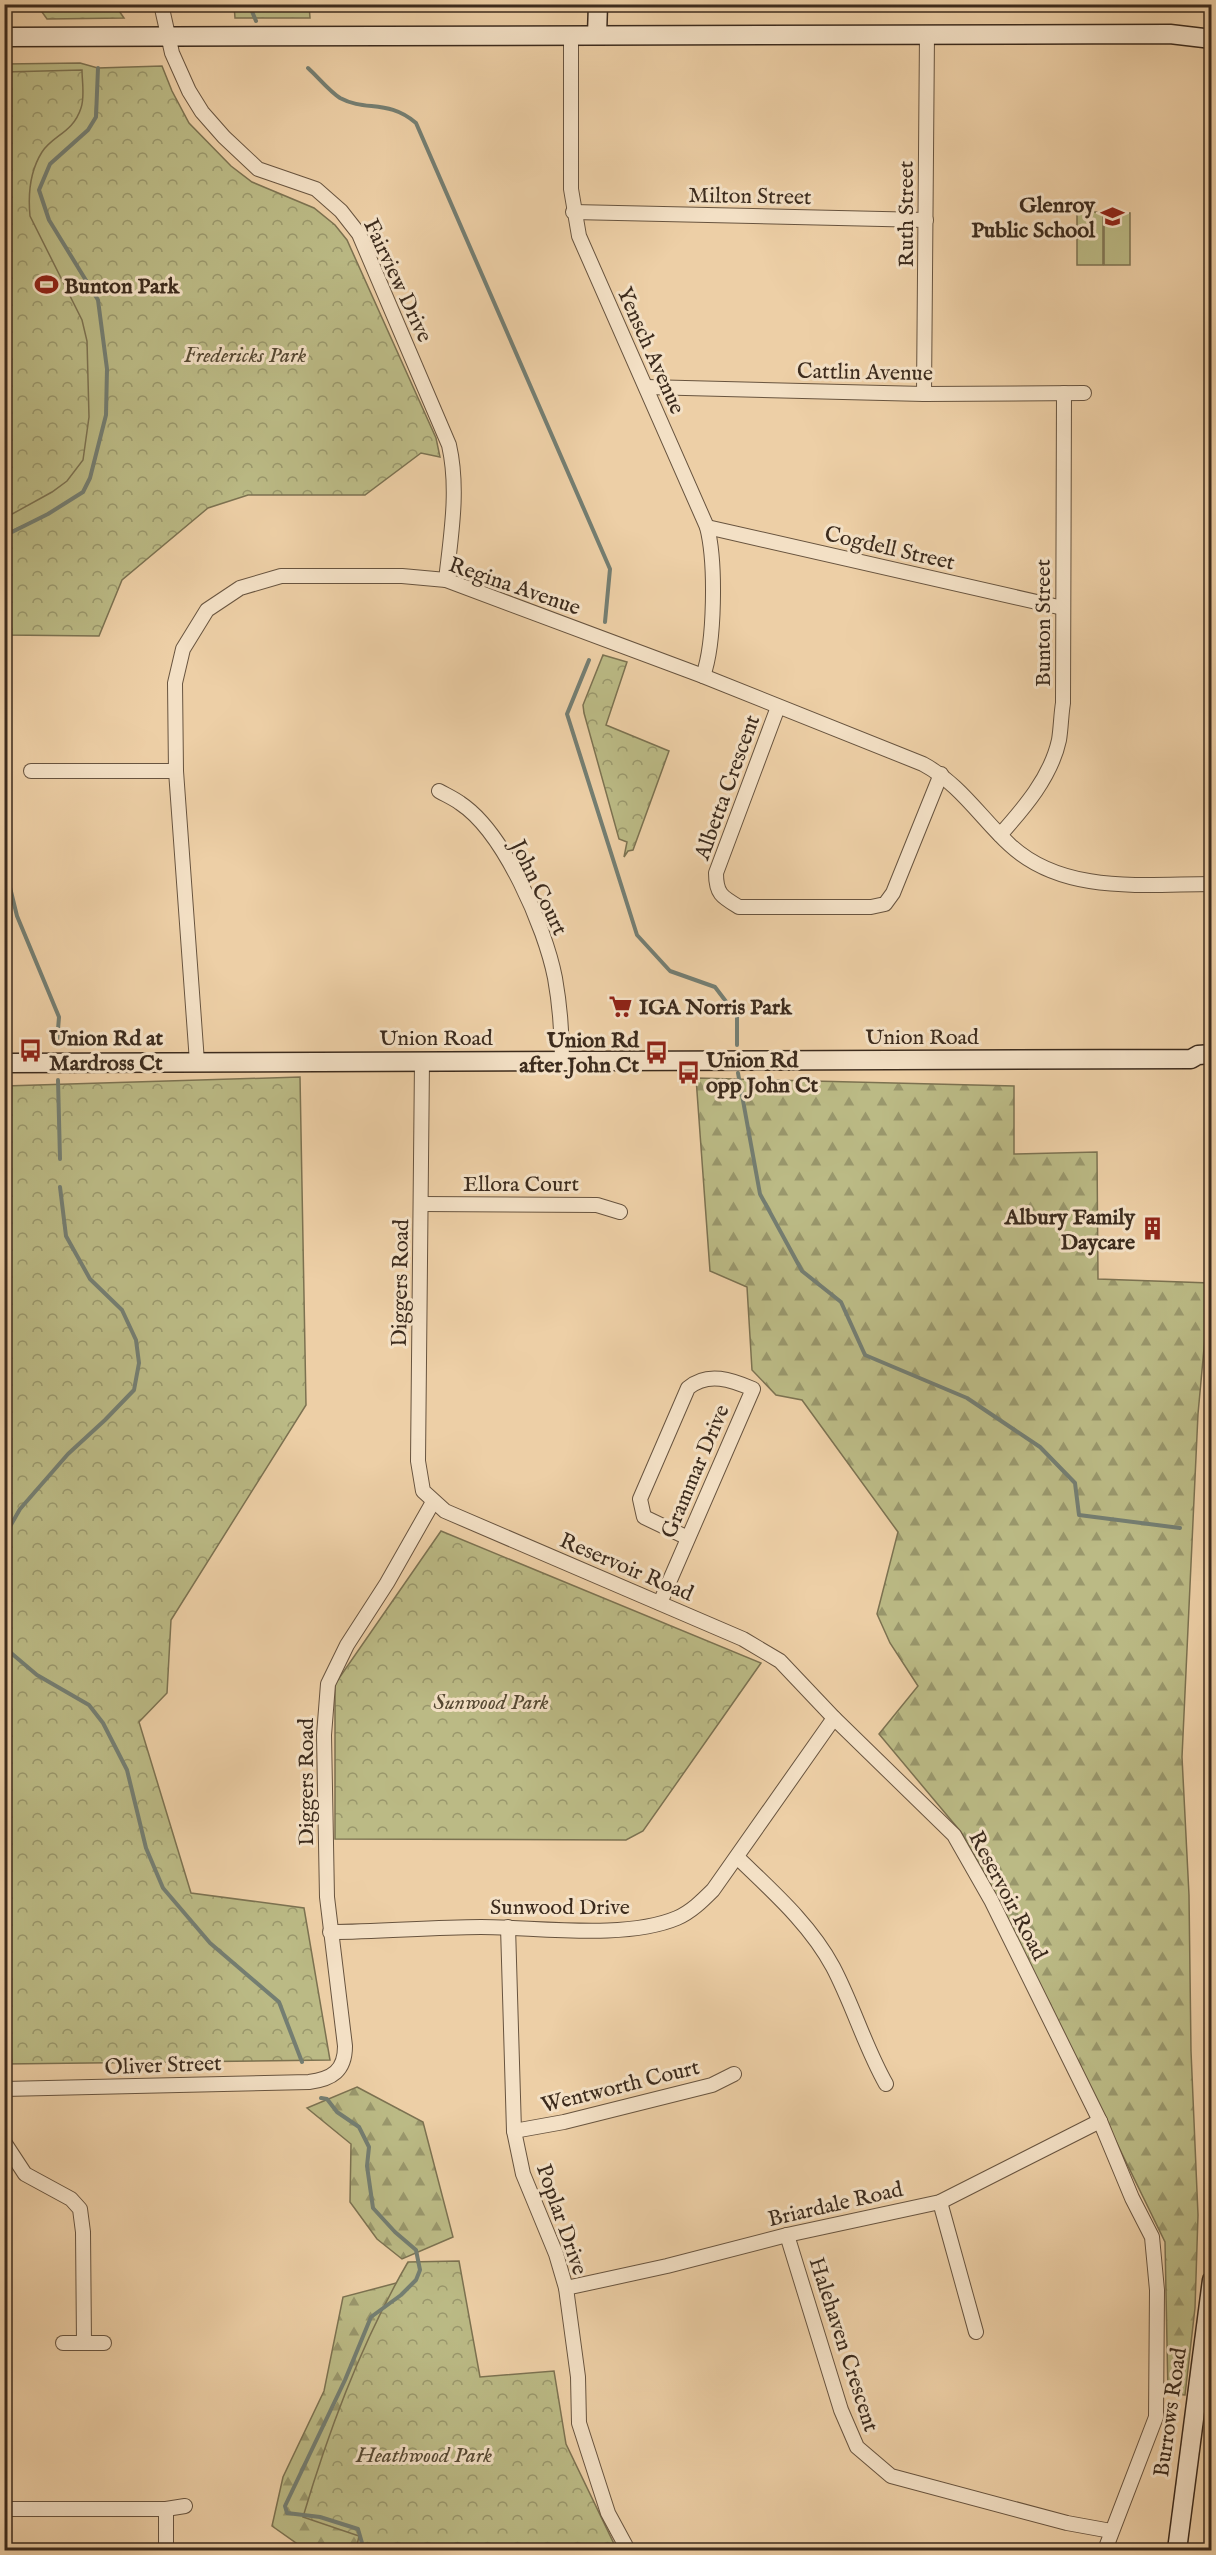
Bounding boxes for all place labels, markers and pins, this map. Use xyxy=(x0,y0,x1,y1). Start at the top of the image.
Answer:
place label: Glenroy Public School xyxy=(971,192,1096,245)
school or university icon: Glenroy Public School xyxy=(1100,204,1126,230)
sports icon: Bunton Park xyxy=(33,272,59,298)
place label: Bunton Park xyxy=(64,273,180,301)
supermarket icon: IGA Norris Park xyxy=(608,993,634,1019)
place label: IGA Norris Park xyxy=(639,994,793,1022)
place label: Union Rd at Mardross Ct xyxy=(48,1025,164,1078)
place label: Union Rd after John Ct xyxy=(519,1027,640,1080)
bus stop icon: Union Rd at Mardross Ct xyxy=(18,1037,44,1063)
bus stop icon: Union Rd after John Ct xyxy=(644,1039,670,1065)
place label: Union Rd opp John Ct xyxy=(705,1047,819,1100)
bus stop icon: Union Rd opp John Ct xyxy=(675,1059,701,1085)
place label: Albury Family Daycare xyxy=(1004,1204,1136,1257)
building icon: Albury Family Daycare xyxy=(1140,1216,1166,1242)

